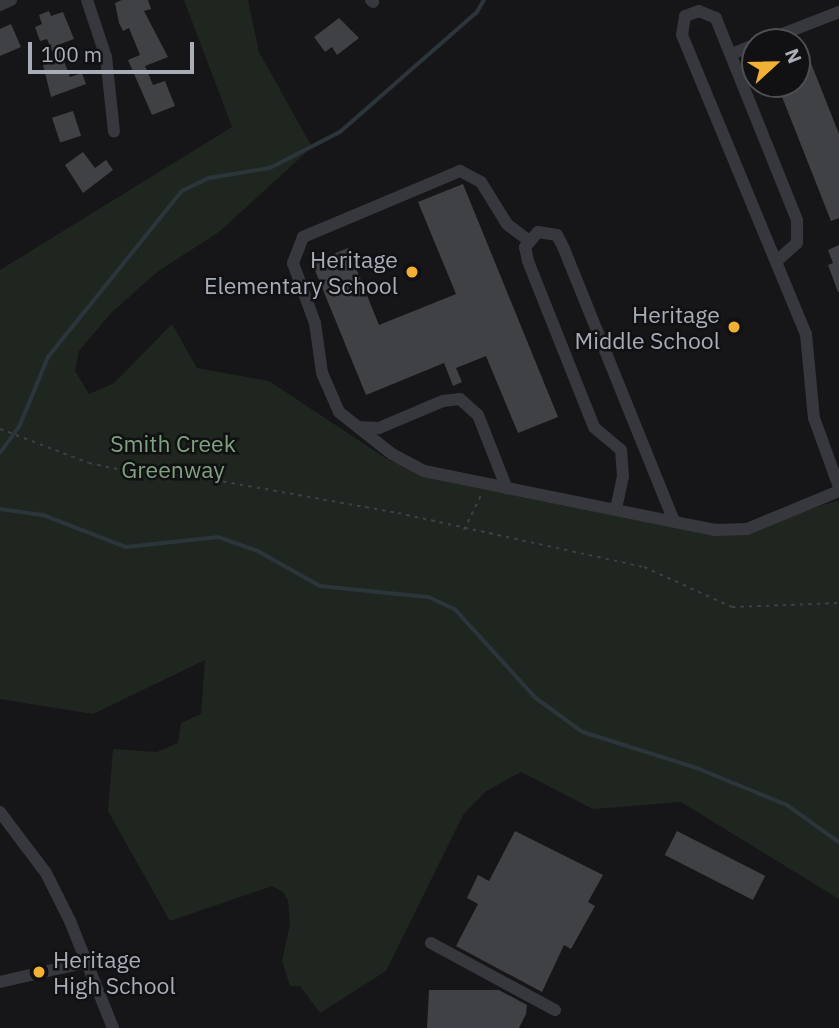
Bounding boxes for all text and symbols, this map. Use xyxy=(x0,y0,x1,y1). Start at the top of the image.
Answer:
scale bar xyxy=(32,28,198,72)
north arrow xyxy=(741,28,811,98)
text: 100 m xyxy=(41,40,102,68)
text: N xyxy=(780,45,807,67)
place label: Heritage Elementary School xyxy=(204,245,398,299)
marker: Heritage Elementary School xyxy=(404,264,420,280)
place label: Heritage Middle School xyxy=(575,300,720,354)
marker: Heritage Middle School xyxy=(726,319,742,335)
park label: Smith Creek Greenway xyxy=(110,429,236,483)
place label: Heritage High School xyxy=(53,945,176,999)
marker: Heritage High School xyxy=(31,964,47,980)

